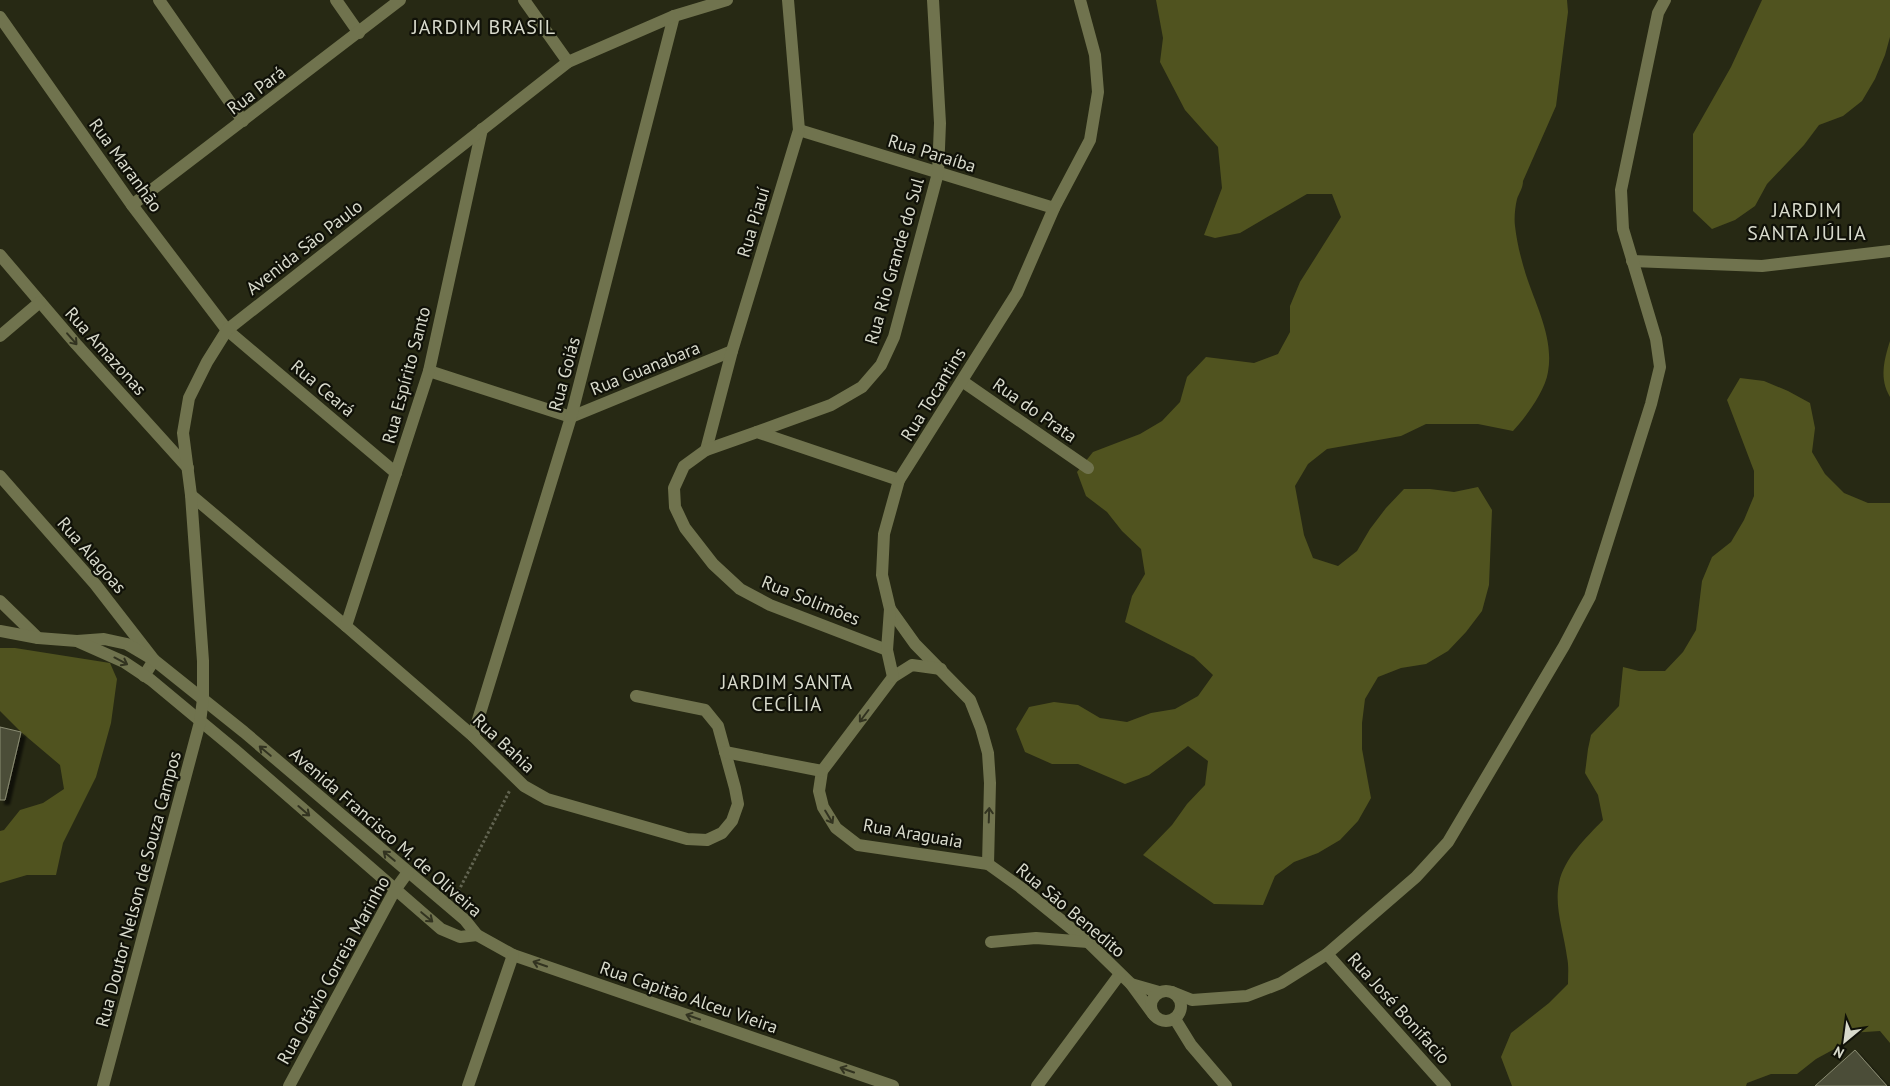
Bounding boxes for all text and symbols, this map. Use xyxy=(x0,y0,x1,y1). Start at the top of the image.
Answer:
district label: JARDIM BRASIL xyxy=(411,14,556,40)
street label: Rua Pará xyxy=(222,61,290,119)
street label: Rua Maranhão xyxy=(84,114,168,216)
street label: Rua Paraíba xyxy=(885,129,979,177)
street label: Rua Rio Grande do Sul xyxy=(859,174,929,347)
street label: Rua Piauí xyxy=(731,184,775,260)
street label: Avenida São Paulo xyxy=(241,194,367,300)
district label: JARDIM SANTA JÚLIA xyxy=(1747,197,1867,246)
street label: Rua Amazonas xyxy=(60,302,152,400)
street label: Rua Espírito Santo xyxy=(377,304,435,446)
one-way arrow xyxy=(66,332,77,345)
street label: Rua Goiás xyxy=(543,334,585,414)
street label: Rua Guanabara xyxy=(587,336,703,400)
street label: Rua Tocantins xyxy=(895,343,971,445)
street label: Rua Ceará xyxy=(286,355,360,421)
street label: Rua do Prata xyxy=(988,373,1082,447)
street label: Rua Alagoas xyxy=(53,512,131,598)
street label: Rua Solimões xyxy=(758,570,864,630)
one-way arrow xyxy=(113,657,127,667)
district label: JARDIM SANTA CECÍLIA xyxy=(720,670,853,716)
street label: Rua Bahia xyxy=(468,708,540,778)
one-way arrow xyxy=(858,709,869,722)
street label: Avenida Francisco M. de Oliveira xyxy=(285,742,487,922)
one-way arrow xyxy=(259,745,272,757)
street label: Rua Doutor Nelson de Souza Campos xyxy=(90,748,186,1030)
one-way arrow xyxy=(297,805,310,816)
one-way arrow xyxy=(985,808,994,824)
one-way arrow xyxy=(825,810,835,824)
street label: Rua Araguaia xyxy=(861,813,965,853)
one-way arrow xyxy=(383,851,396,862)
street label: Rua São Benedito xyxy=(1012,858,1130,962)
street label: Rua Otávio Correia Marinho xyxy=(272,872,394,1068)
one-way arrow xyxy=(420,911,433,923)
street label: Rua José Bonifacio xyxy=(1343,947,1455,1069)
street label: Rua Capitão Alceu Vieira xyxy=(597,956,781,1038)
one-way arrow xyxy=(532,959,548,969)
one-way arrow xyxy=(686,1012,702,1021)
north arrow xyxy=(1820,1016,1870,1066)
text: N xyxy=(1830,1042,1847,1062)
one-way arrow xyxy=(840,1065,855,1074)

